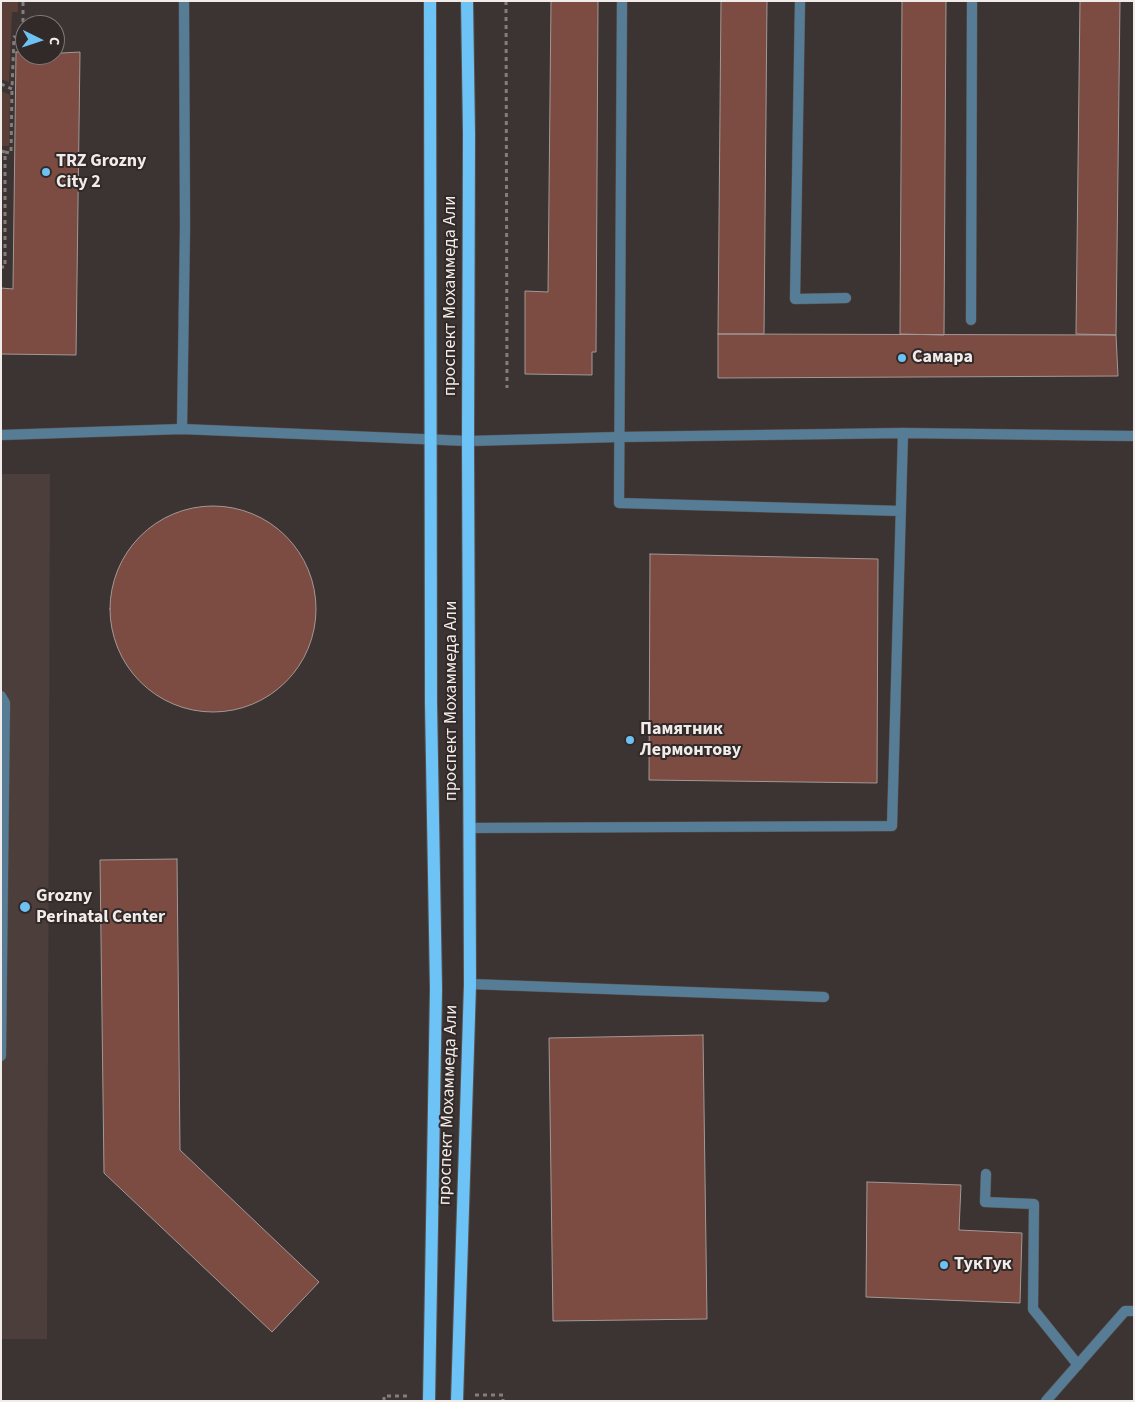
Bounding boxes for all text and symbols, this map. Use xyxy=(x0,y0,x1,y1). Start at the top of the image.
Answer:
north arrow xyxy=(15,15,65,65)
text: С xyxy=(44,36,64,46)
place label: TRZ Grozny City 2 xyxy=(56,151,146,193)
marker: TRZ Grozny City 2 xyxy=(40,166,52,178)
street label: проспект Мохаммеда Али xyxy=(440,196,462,396)
place label: Самара xyxy=(912,347,973,369)
marker: Самара xyxy=(896,352,908,364)
street label: проспект Мохаммеда Али xyxy=(441,601,463,801)
place label: Памятник Лермонтову xyxy=(640,719,741,762)
marker: Памятник Лермонтову xyxy=(624,734,636,746)
place label: Grozny Perinatal Center xyxy=(36,886,165,929)
marker: Grozny Perinatal Center xyxy=(18,900,32,914)
street label: проспект Мохаммеда Али xyxy=(435,1004,463,1206)
place label: ТукТук xyxy=(954,1254,1012,1276)
marker: ТукТук xyxy=(938,1259,950,1271)

